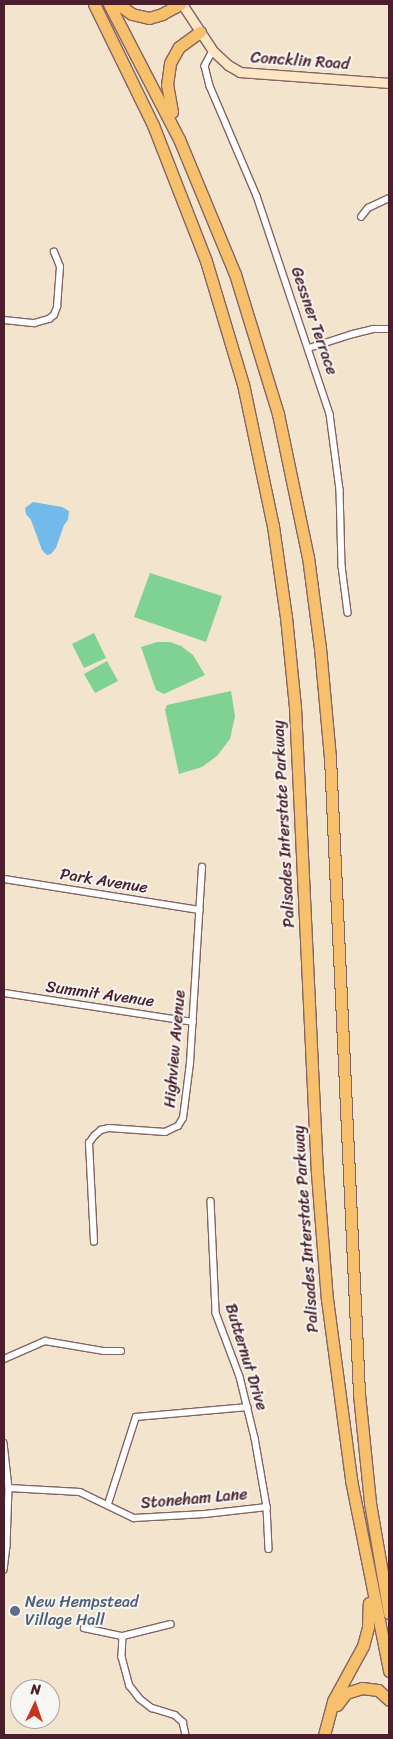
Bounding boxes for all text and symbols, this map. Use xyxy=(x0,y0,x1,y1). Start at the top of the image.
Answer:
street label: Concklin Road xyxy=(250,48,350,74)
street label: Gessner Terrace xyxy=(287,264,341,378)
street label: Palisades Interstate Parkway xyxy=(269,720,299,928)
street label: Park Avenue xyxy=(59,865,149,897)
street label: Summit Avenue xyxy=(45,977,155,1011)
street label: Highview Avenue xyxy=(160,989,190,1109)
street label: Palisades Interstate Parkway xyxy=(289,1125,323,1333)
street label: Butternut Drive xyxy=(221,1301,271,1413)
street label: Stoneham Lane xyxy=(140,1485,248,1513)
place label: New Hempstead Village Hall xyxy=(25,1592,138,1630)
marker: New Hempstead Village Hall xyxy=(9,1605,21,1617)
text: N xyxy=(30,1677,41,1702)
north arrow xyxy=(10,1679,60,1729)

